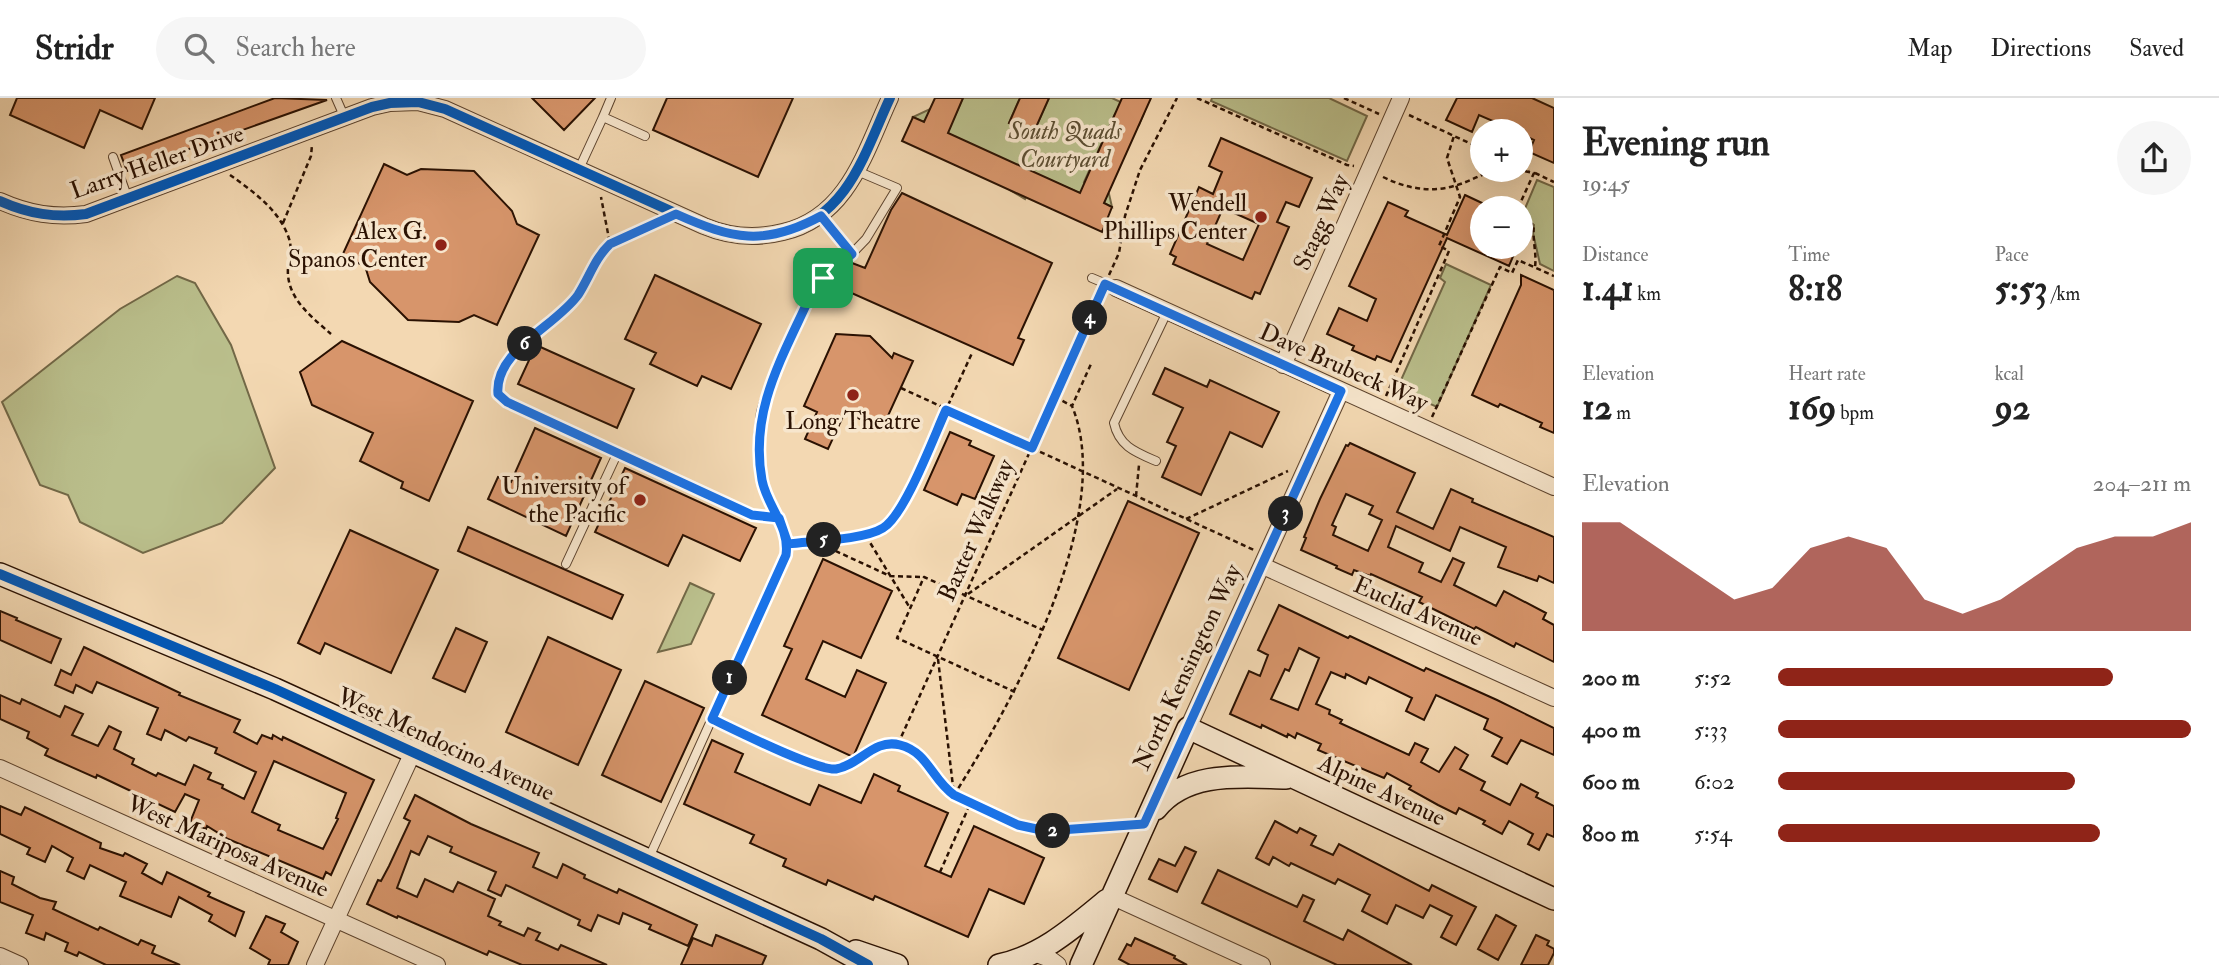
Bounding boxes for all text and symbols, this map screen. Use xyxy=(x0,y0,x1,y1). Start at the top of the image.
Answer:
search box xyxy=(156,17,646,80)
text: Stridr xyxy=(35,28,114,69)
icon: search xyxy=(180,29,218,67)
text: Search here xyxy=(236,32,356,64)
text: Map xyxy=(1907,33,1952,64)
text: Directions xyxy=(1990,33,2091,64)
text: Saved xyxy=(2129,33,2184,64)
park label: South Quads Courtyard xyxy=(1008,116,1122,175)
street label: Larry Heller Drive xyxy=(66,118,248,207)
map controls xyxy=(1470,119,1533,259)
button: + xyxy=(1470,119,1533,182)
text: Evening run xyxy=(1582,119,1770,167)
button: share xyxy=(2117,121,2191,195)
street label: Stagg Way xyxy=(1287,169,1357,275)
text: 19:45 xyxy=(1582,169,1630,198)
place label: Wendell Phillips Center xyxy=(1103,188,1247,247)
button: − xyxy=(1470,196,1533,259)
marker: Wendell Phillips Center xyxy=(1253,209,1269,225)
place label: Alex G. Spanos Center xyxy=(288,216,427,275)
marker: Alex G. Spanos Center xyxy=(433,237,449,253)
text: Distance xyxy=(1582,243,1648,267)
text: Time xyxy=(1788,243,1830,267)
text: Pace xyxy=(1995,243,2029,267)
pin xyxy=(793,248,853,308)
icon: arrive xyxy=(804,259,842,297)
text: 1.41 xyxy=(1582,267,1633,311)
text: 8:18 xyxy=(1788,267,1842,311)
text: 5:53 xyxy=(1995,267,2048,311)
text: km xyxy=(1633,282,1661,306)
text: /km xyxy=(2048,282,2080,306)
pin: 4 xyxy=(1072,300,1108,336)
text: 4 xyxy=(1084,305,1095,329)
street label: Dave Brubeck Way xyxy=(1255,316,1433,419)
pin: 6 xyxy=(508,327,542,362)
text: 6 xyxy=(520,331,529,355)
text: Elevation xyxy=(1582,362,1654,386)
text: Heart rate xyxy=(1788,362,1866,386)
text: kcal xyxy=(1995,362,2024,386)
text: 12 xyxy=(1582,386,1612,430)
text: 169 xyxy=(1788,386,1836,430)
text: 92 xyxy=(1995,386,2030,430)
marker: Long Theatre xyxy=(845,387,861,403)
text: m xyxy=(1612,401,1631,425)
text: bpm xyxy=(1836,401,1874,425)
place label: Long Theatre xyxy=(785,406,921,437)
street label: Baxter Walkway xyxy=(931,454,1022,606)
text: Elevation xyxy=(1582,469,1670,498)
text: 204–211 m xyxy=(2093,469,2191,498)
place label: University of the Pacific xyxy=(502,471,629,530)
marker: University of the Pacific xyxy=(632,492,648,508)
pin: 3 xyxy=(1268,496,1304,532)
text: 3 xyxy=(1282,501,1289,525)
pin: 5 xyxy=(806,522,842,558)
text: 5 xyxy=(819,527,828,551)
street label: North Kensington Way xyxy=(1126,559,1249,775)
street label: Euclid Avenue xyxy=(1348,569,1487,654)
pin: 1 xyxy=(712,660,748,696)
text: 200 m xyxy=(1582,663,1640,692)
text: 5:52 xyxy=(1694,663,1731,692)
text: 1 xyxy=(726,665,733,689)
street label: West Mendocino Avenue xyxy=(331,680,559,808)
text: 400 m xyxy=(1582,715,1641,744)
text: 5:33 xyxy=(1694,715,1727,744)
street label: Alpine Avenue xyxy=(1312,747,1450,833)
text: 600 m xyxy=(1582,767,1640,796)
text: 6:02 xyxy=(1694,767,1735,796)
street label: West Mariposa Avenue xyxy=(121,788,334,905)
pin: 2 xyxy=(1036,814,1070,848)
text: 2 xyxy=(1048,818,1057,842)
text: 800 m xyxy=(1582,819,1639,848)
text: 5:54 xyxy=(1694,819,1732,848)

